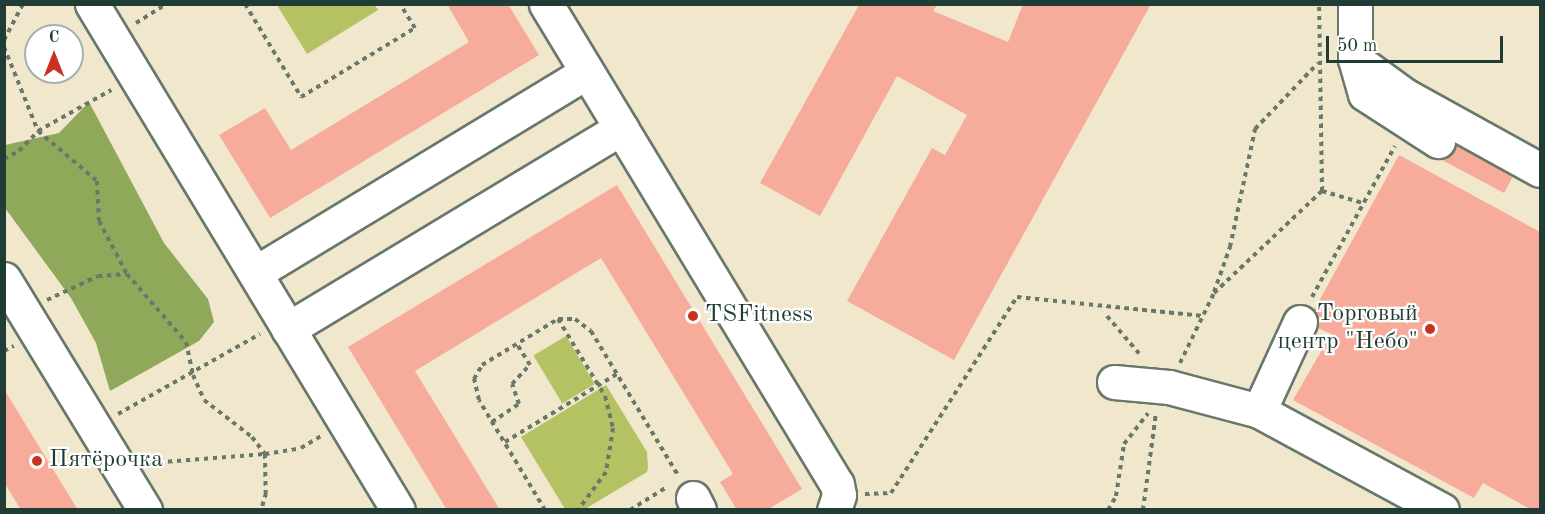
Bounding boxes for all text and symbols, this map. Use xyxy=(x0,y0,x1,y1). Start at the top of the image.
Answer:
north arrow xyxy=(24,24,84,84)
scale bar xyxy=(1329,24,1506,62)
text: С xyxy=(49,30,59,46)
text: 50 m xyxy=(1337,37,1377,55)
place label: Торговый центр "Небо" xyxy=(1278,301,1418,357)
place label: TSFitness xyxy=(705,302,813,330)
marker: TSFitness xyxy=(686,309,700,323)
marker: Торговый центр "Небо" xyxy=(1423,322,1437,336)
place label: Пятёрочка xyxy=(49,447,163,475)
marker: Пятёрочка xyxy=(30,454,44,468)

